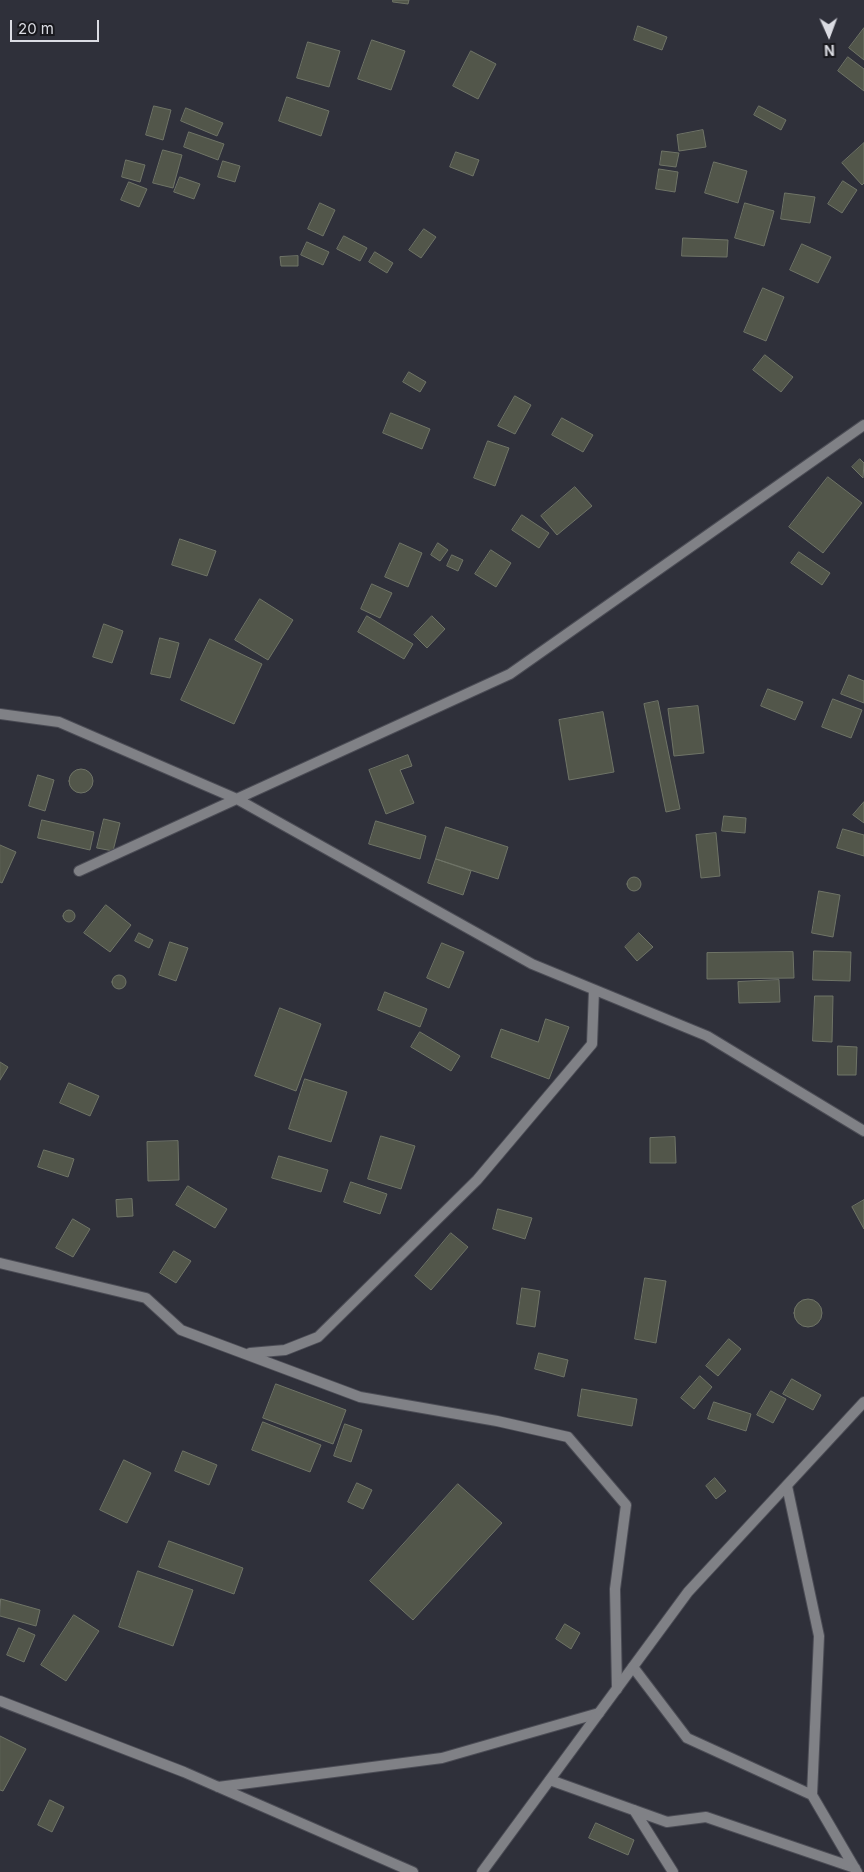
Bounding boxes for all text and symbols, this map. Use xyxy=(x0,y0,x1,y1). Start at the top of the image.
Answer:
scale bar xyxy=(12,10,101,42)
north arrow xyxy=(804,10,854,60)
text: 20 m xyxy=(18,19,54,38)
text: N xyxy=(824,42,835,59)

